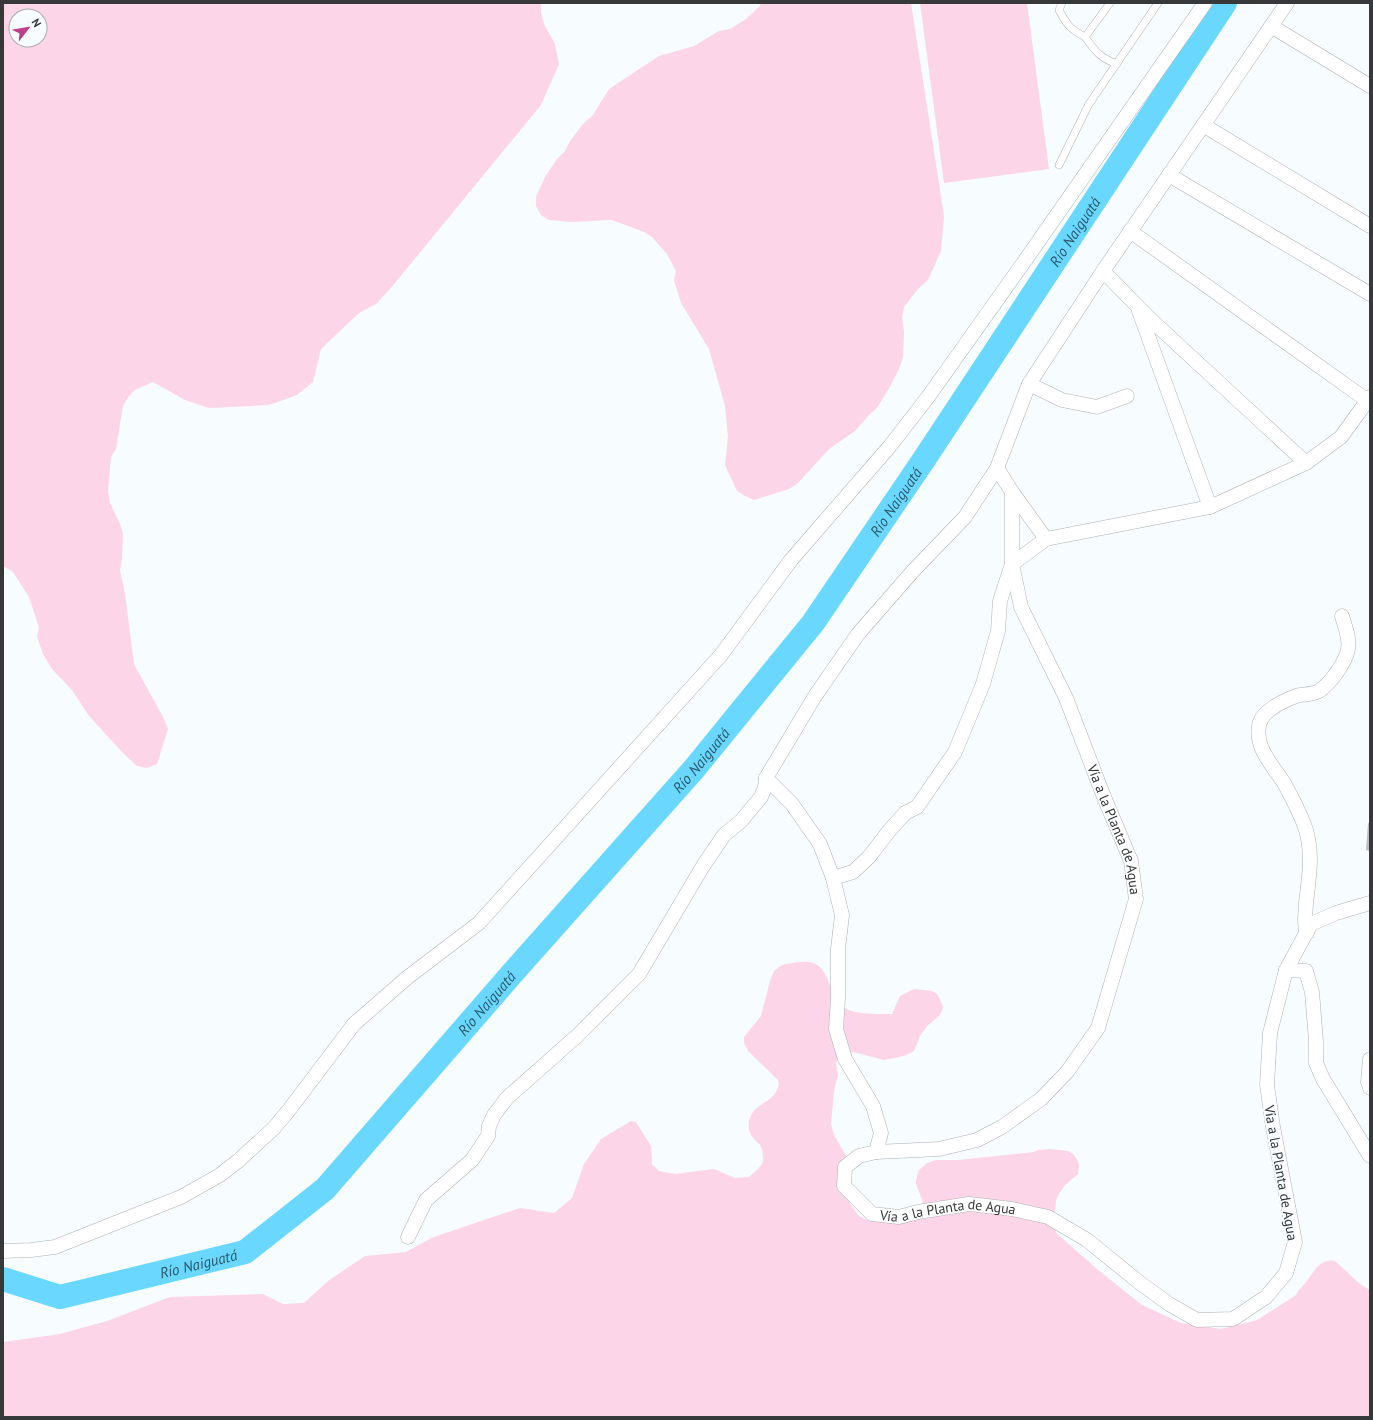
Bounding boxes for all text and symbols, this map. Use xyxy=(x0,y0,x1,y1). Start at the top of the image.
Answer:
north arrow xyxy=(8,8,48,48)
text: N xyxy=(29,16,44,30)
water label: Río Naiguatá xyxy=(1045,193,1104,270)
water label: Río Naiguatá xyxy=(865,463,926,540)
water label: Río Naiguatá xyxy=(668,723,734,797)
street label: Vía a la Planta de Agua xyxy=(1083,761,1144,896)
water label: Río Naiguatá xyxy=(453,967,520,1039)
street label: Vía a la Planta de Agua xyxy=(1260,1103,1302,1242)
street label: Vía a la Planta de Agua xyxy=(878,1195,1018,1226)
water label: Río Naiguatá xyxy=(158,1245,240,1282)

